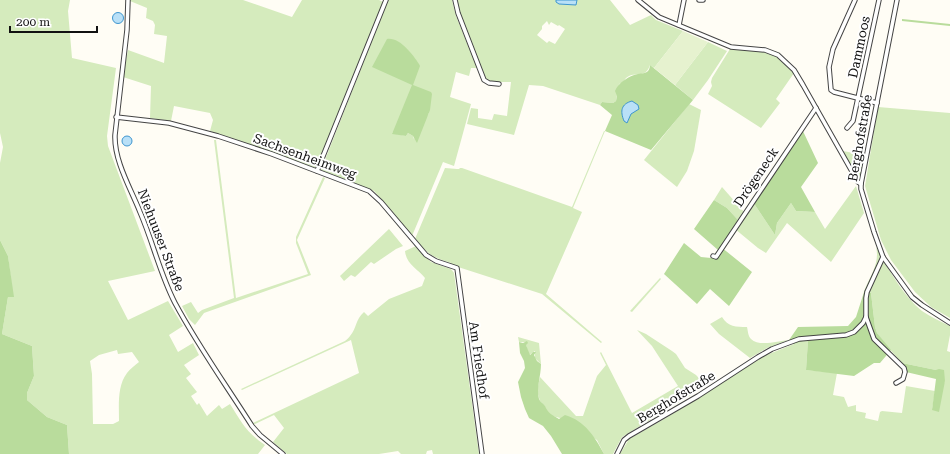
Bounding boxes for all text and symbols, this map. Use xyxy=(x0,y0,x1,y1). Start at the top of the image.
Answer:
scale bar xyxy=(10,8,97,34)
text: 200 m xyxy=(16,15,50,29)
street label: Dammoos xyxy=(845,15,873,79)
street label: Berghofstraße xyxy=(845,93,875,183)
street label: Sachsenheimweg xyxy=(251,130,359,182)
street label: Drögeneck xyxy=(731,144,781,210)
street label: Niehuuser Straße xyxy=(135,187,187,293)
street label: Am Friedhof xyxy=(466,320,492,401)
street label: Berghofstraße xyxy=(634,368,718,426)

